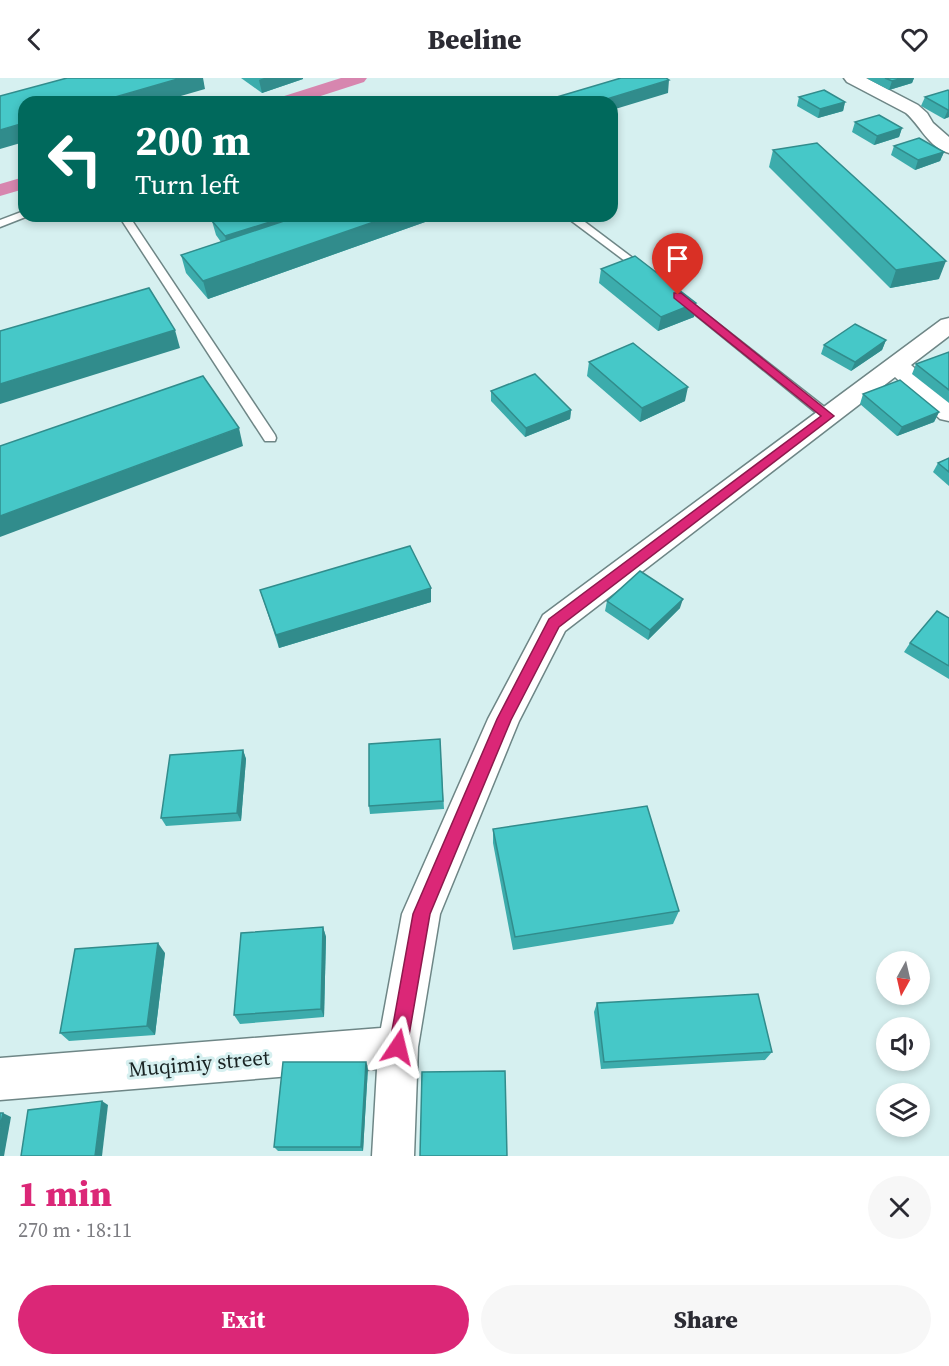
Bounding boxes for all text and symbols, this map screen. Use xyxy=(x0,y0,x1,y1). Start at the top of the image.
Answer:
text: Beeline xyxy=(427,21,522,58)
icon: back xyxy=(18,23,51,56)
icon: heart xyxy=(898,23,931,56)
text: 200 m xyxy=(135,111,250,169)
icon: left xyxy=(36,120,114,198)
text: Turn left xyxy=(135,166,239,203)
pin xyxy=(652,233,703,295)
icon: arrive xyxy=(661,242,694,275)
north arrow xyxy=(876,951,930,1005)
map controls xyxy=(876,951,930,1137)
position arrow xyxy=(366,1015,430,1079)
button: sound xyxy=(876,1017,930,1071)
street label: Muqimiy street xyxy=(127,1042,271,1084)
button: layers xyxy=(876,1083,930,1137)
text: 1 min xyxy=(18,1169,112,1218)
button: close xyxy=(868,1176,931,1239)
text: 270 m · 18:11 xyxy=(18,1216,132,1244)
button: Exit xyxy=(18,1285,469,1354)
button: Share xyxy=(481,1285,931,1354)

